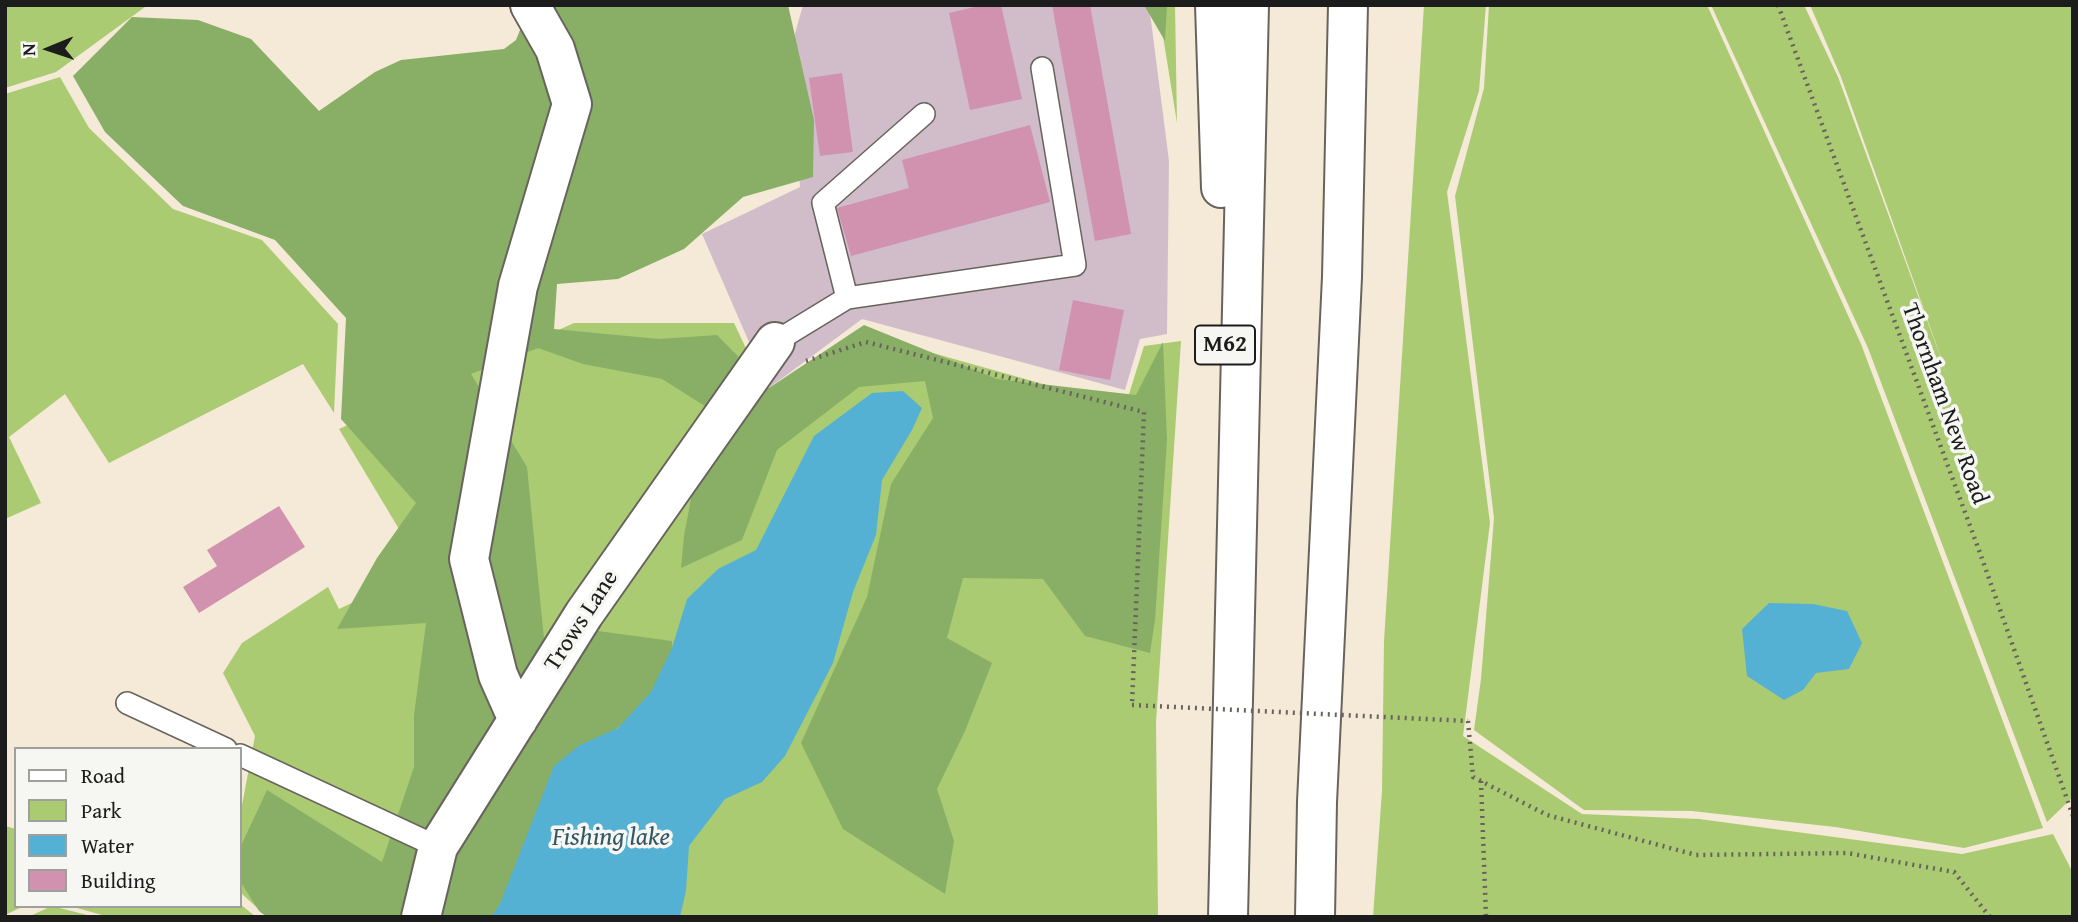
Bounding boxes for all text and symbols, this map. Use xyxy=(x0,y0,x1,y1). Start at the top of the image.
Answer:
north arrow xyxy=(14,14,84,84)
text: N xyxy=(14,43,42,57)
street label: Thornham New Road xyxy=(1894,300,1994,508)
road number: M62 xyxy=(1195,326,1255,364)
street label: Trows Lane xyxy=(539,565,625,677)
legend xyxy=(14,747,242,908)
text: Road xyxy=(81,760,125,791)
text: Park xyxy=(81,795,122,826)
water label: Fishing lake xyxy=(552,822,670,854)
text: Water xyxy=(81,830,134,861)
text: Building xyxy=(81,865,155,896)

